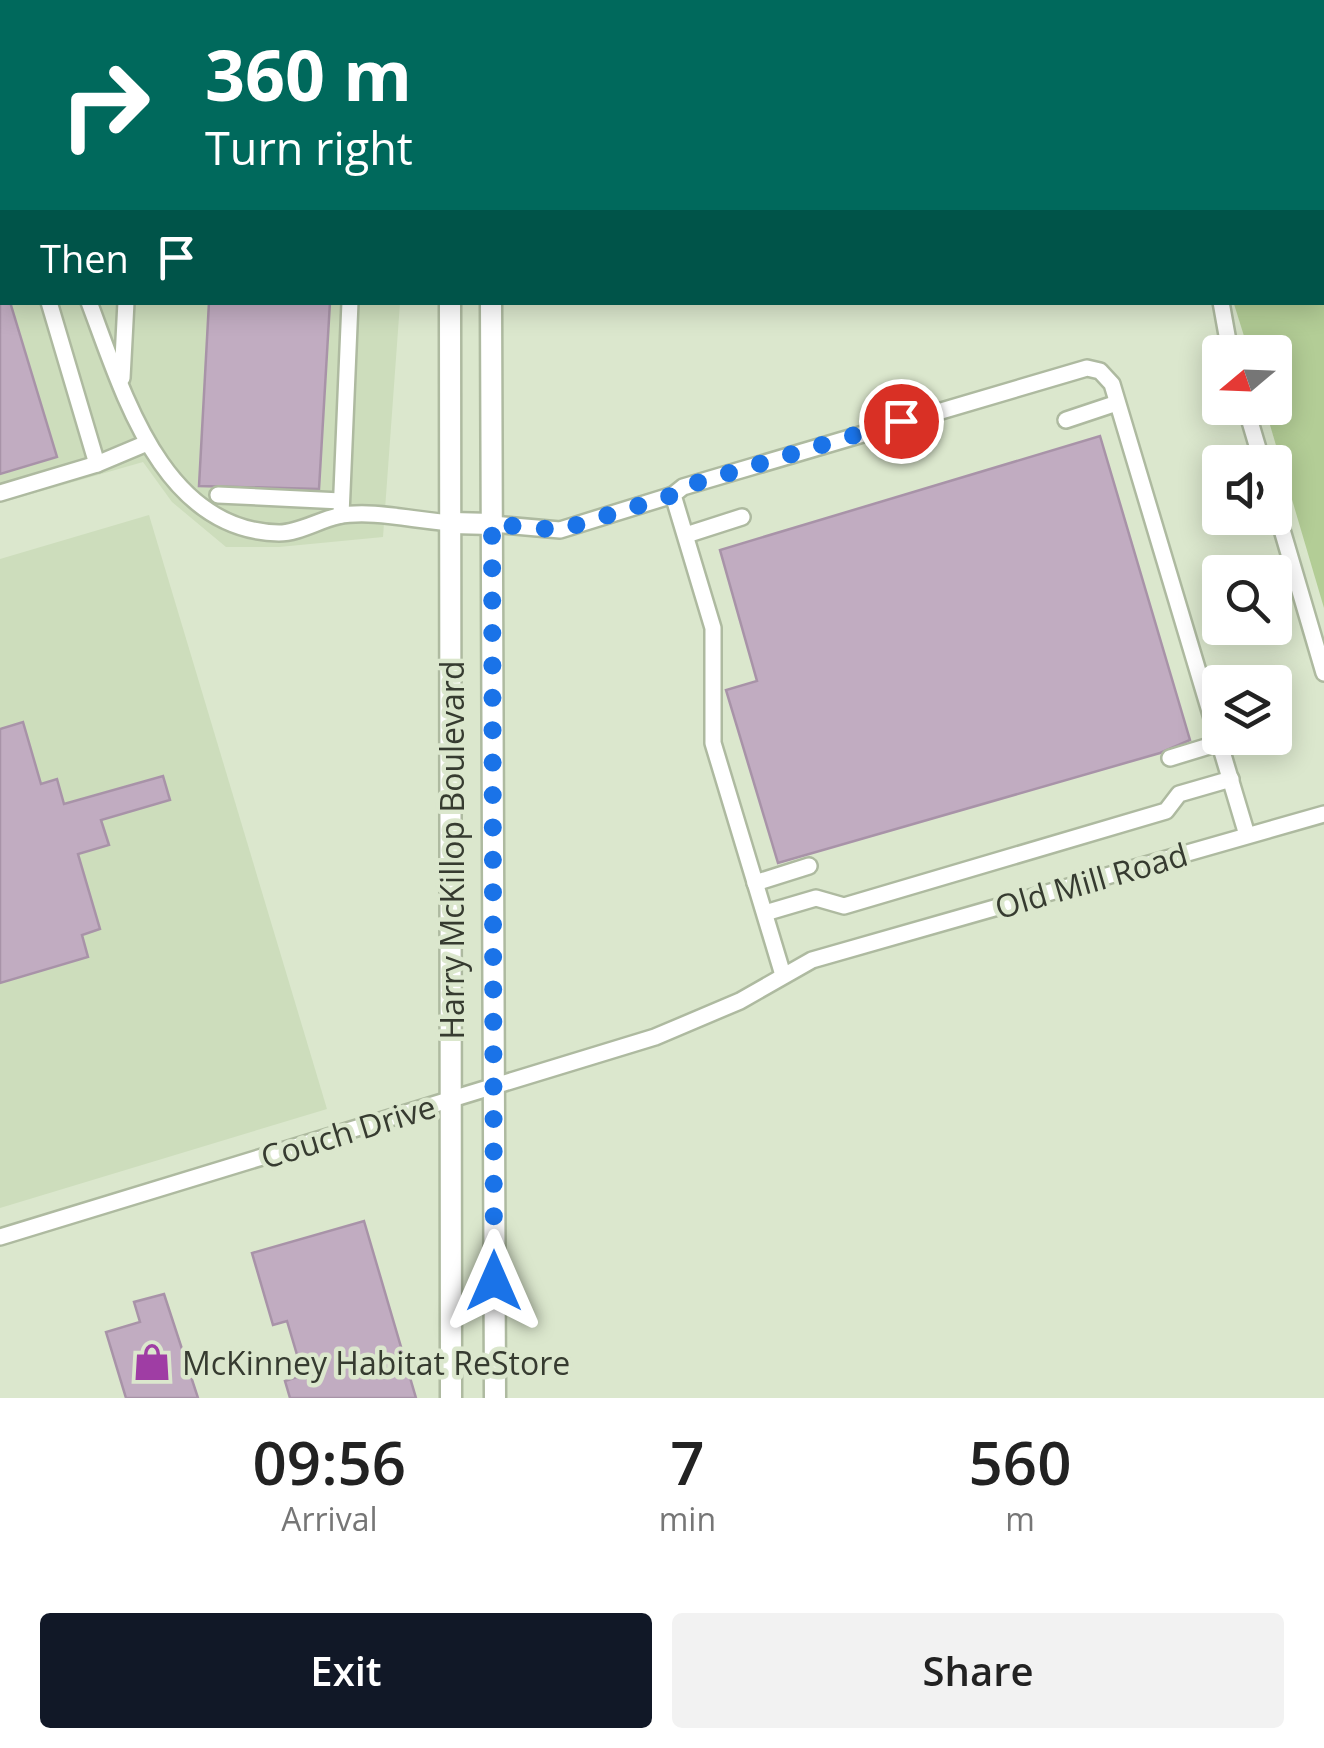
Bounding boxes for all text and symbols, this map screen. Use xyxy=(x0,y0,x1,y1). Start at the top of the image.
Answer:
text: 360 m xyxy=(205,26,412,122)
icon: right xyxy=(40,40,170,170)
text: Turn right xyxy=(205,117,413,178)
icon: arrive xyxy=(149,230,204,285)
text: Then xyxy=(40,232,129,284)
north arrow xyxy=(1202,335,1292,425)
map controls xyxy=(1202,335,1292,755)
pin xyxy=(859,379,944,464)
icon: arrive xyxy=(874,394,929,449)
button: sound xyxy=(1202,445,1292,535)
button: search xyxy=(1202,555,1292,645)
street label: Harry McKillop Boulevard xyxy=(430,661,473,1039)
button: layers xyxy=(1202,665,1292,755)
street label: Old Mill Road xyxy=(990,832,1192,928)
street label: Couch Drive xyxy=(255,1084,441,1178)
position arrow xyxy=(442,1229,546,1333)
shop icon: McKinney Habitat ReStore xyxy=(131,1341,173,1383)
place label: McKinney Habitat ReStore xyxy=(182,1341,570,1384)
text: 09:56 xyxy=(253,1421,406,1503)
text: 7 xyxy=(670,1421,705,1503)
text: 560 xyxy=(969,1421,1071,1503)
text: Arrival xyxy=(281,1497,378,1540)
text: min xyxy=(659,1497,716,1540)
text: m xyxy=(1005,1497,1035,1540)
button: Exit xyxy=(40,1613,652,1728)
button: Share xyxy=(672,1613,1284,1728)

